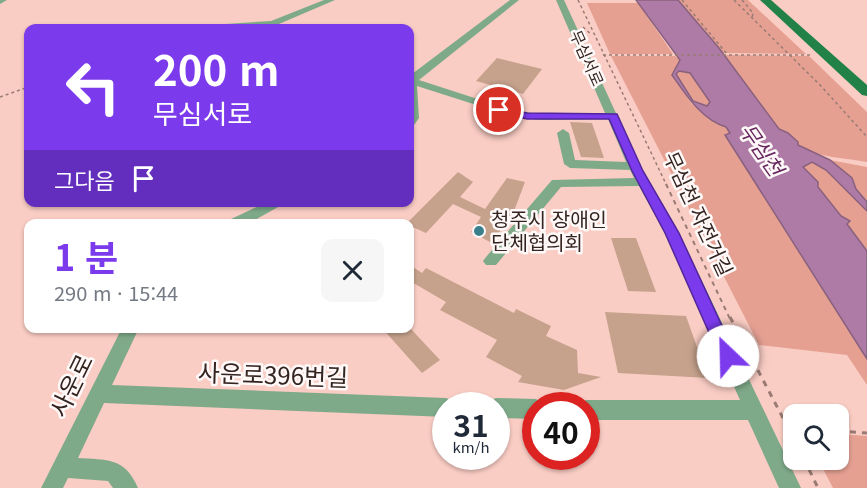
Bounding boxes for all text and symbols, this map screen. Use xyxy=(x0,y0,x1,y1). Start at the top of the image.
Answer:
street label: 무심서로 xyxy=(565,26,611,90)
text: 200 m xyxy=(153,37,280,98)
icon: left xyxy=(54,48,132,126)
pin xyxy=(473,84,524,135)
text: 무심서로 xyxy=(153,93,252,132)
icon: arrive xyxy=(482,93,515,126)
water label: 무심천 xyxy=(734,117,793,183)
street label: 무심천 자전거길 xyxy=(658,146,741,280)
icon: arrive xyxy=(127,162,160,195)
text: 그다음 xyxy=(54,163,115,195)
place label: 청주시 장애인 단체협의회 xyxy=(491,204,607,256)
marker: 청주시 장애인 단체협의회 xyxy=(472,224,486,238)
text: 1 분 xyxy=(54,229,118,281)
button: close xyxy=(321,239,384,302)
text: 290 m · 15:44 xyxy=(54,278,178,307)
position arrow xyxy=(696,324,760,388)
street label: 사운로 xyxy=(40,347,100,422)
street label: 사운로396번길 xyxy=(197,353,349,394)
speed limit sign: 40 xyxy=(522,392,600,470)
text: 31 xyxy=(453,402,489,446)
map controls xyxy=(783,404,849,470)
button: search xyxy=(783,404,849,470)
text: km/h xyxy=(452,436,490,457)

